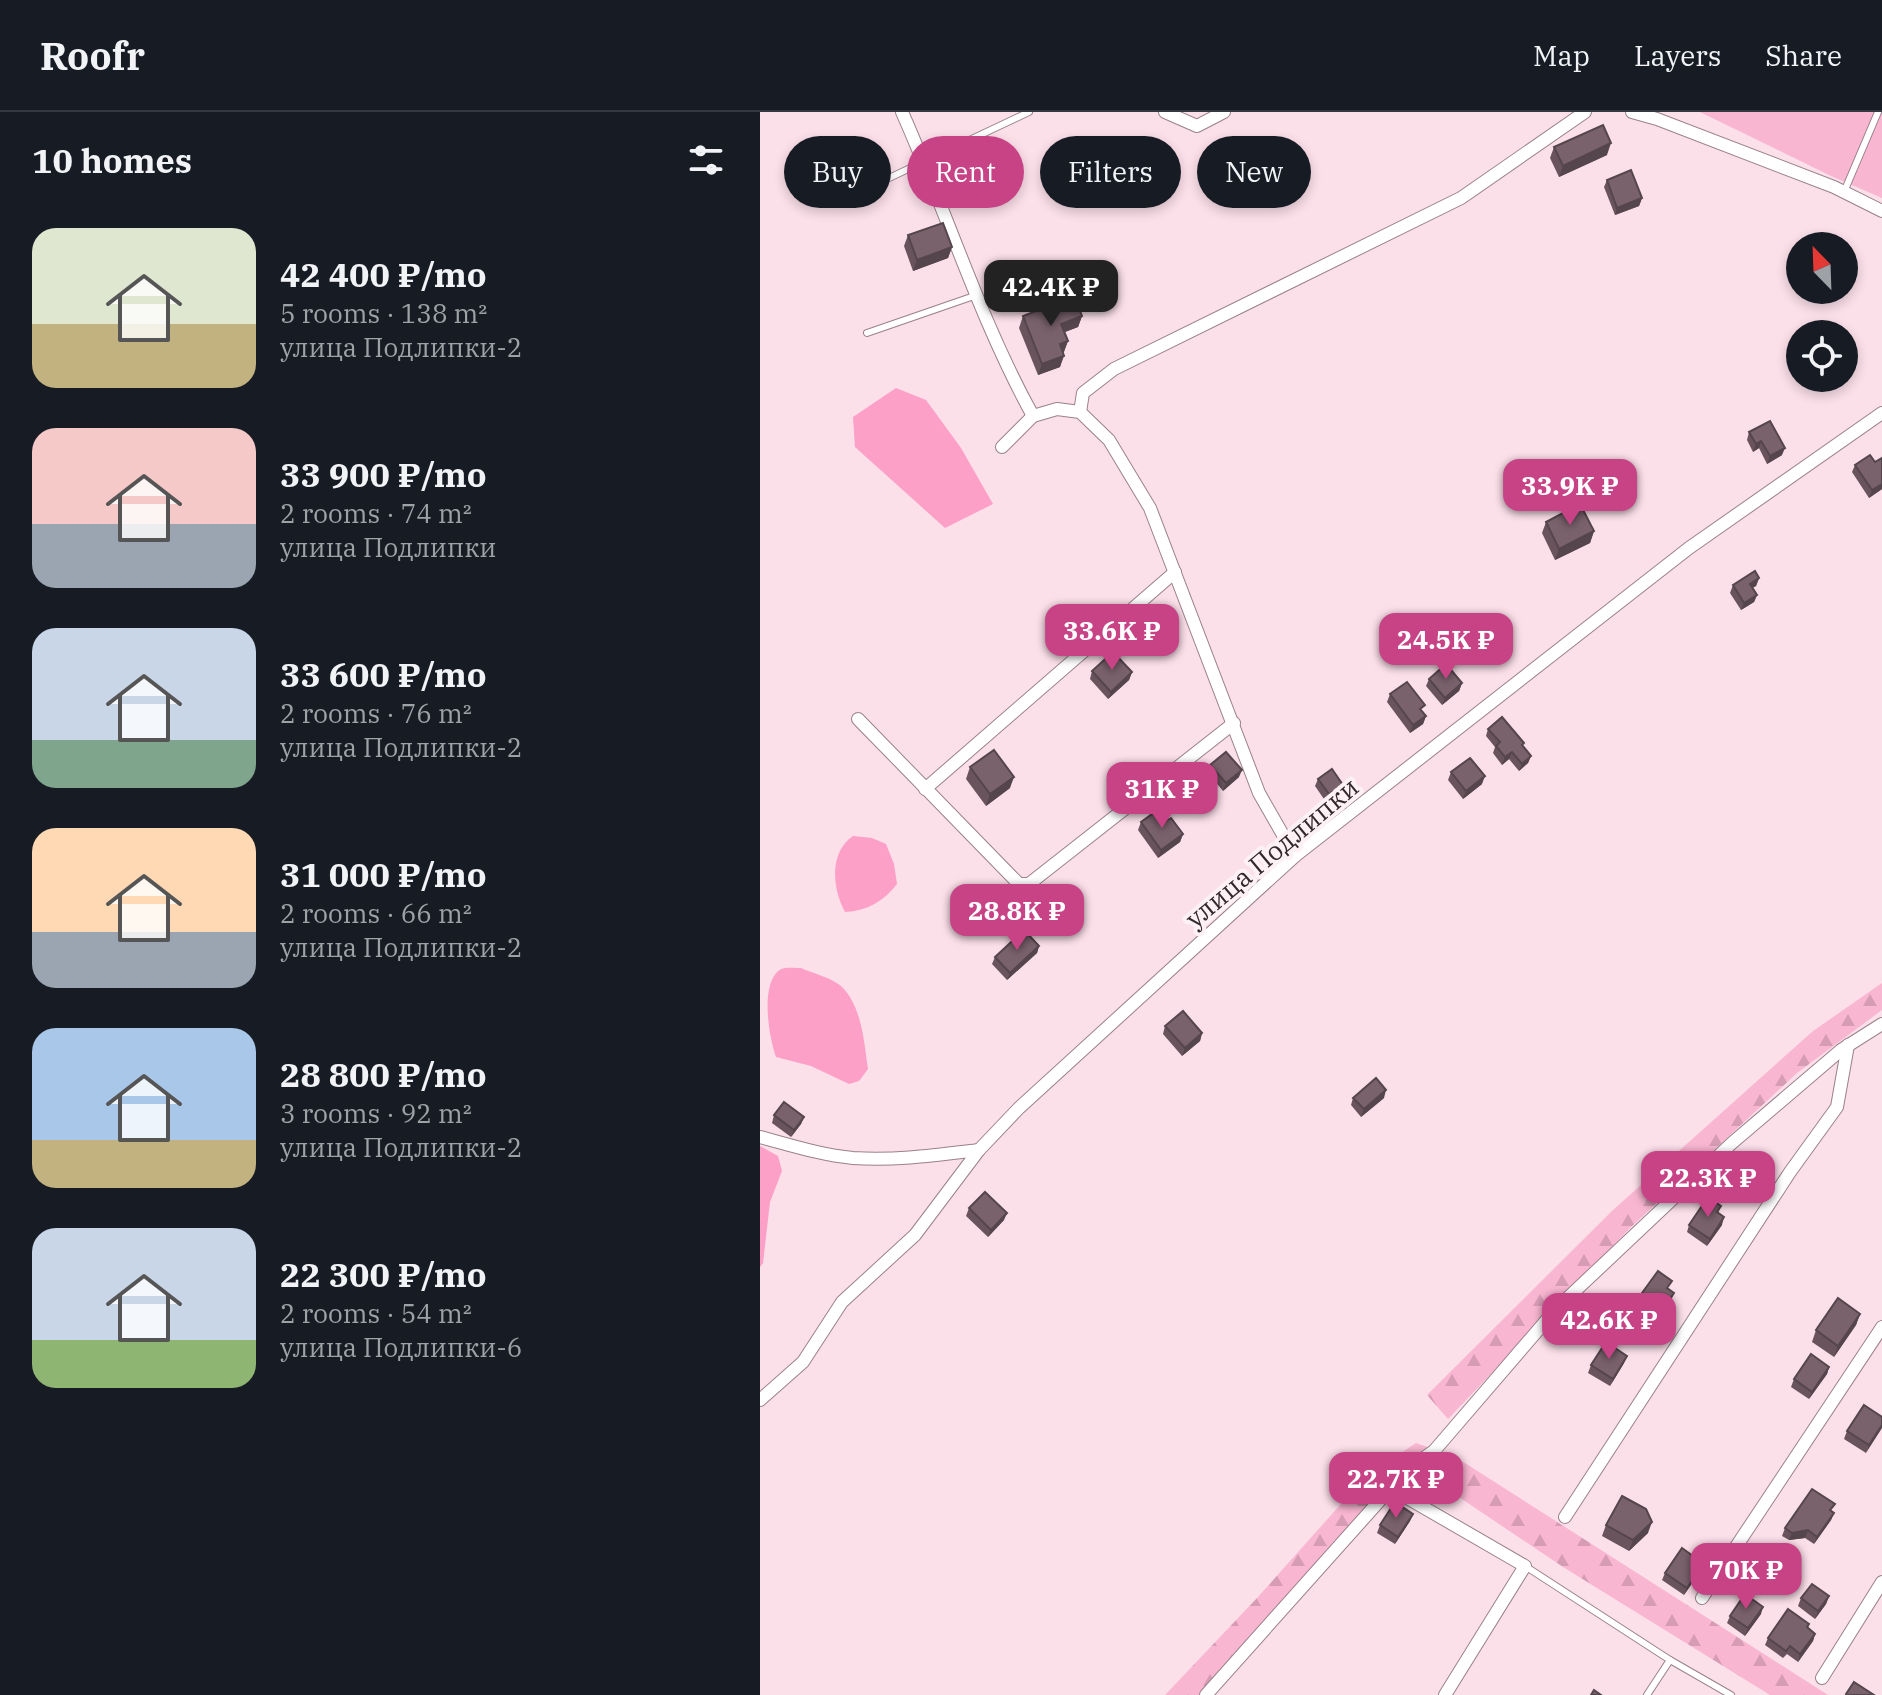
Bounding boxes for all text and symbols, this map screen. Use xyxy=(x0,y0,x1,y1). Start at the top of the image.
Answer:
text: Roofr xyxy=(40,31,145,80)
text: Map xyxy=(1533,37,1590,74)
text: Layers xyxy=(1634,37,1721,74)
text: Share xyxy=(1765,37,1842,74)
chip: Buy xyxy=(784,136,891,208)
chip: Rent xyxy=(907,136,1024,208)
chip: Filters xyxy=(1040,136,1181,208)
chip: New xyxy=(1197,136,1311,208)
text: 10 homes xyxy=(32,138,192,182)
icon: filters xyxy=(684,138,728,182)
north arrow xyxy=(1786,232,1858,304)
map controls xyxy=(1786,232,1858,392)
text: 42 400 ₽/mo xyxy=(280,252,487,296)
icon: home xyxy=(96,260,192,356)
pin: 42.4K ₽ xyxy=(977,260,1125,328)
text: 42.4K ₽ xyxy=(1002,269,1100,303)
text: 5 rooms · 138 m² xyxy=(280,296,487,330)
button: locate xyxy=(1786,320,1858,392)
text: улица Подлипки-2 xyxy=(280,330,522,364)
text: 33 900 ₽/mo xyxy=(280,452,487,496)
pin: 33.9K ₽ xyxy=(1496,459,1644,527)
icon: home xyxy=(96,460,192,556)
text: 33.9K ₽ xyxy=(1521,468,1619,502)
text: 2 rooms · 74 m² xyxy=(280,496,472,530)
text: улица Подлипки xyxy=(280,530,496,564)
pin: 33.6K ₽ xyxy=(1038,604,1186,672)
text: 33.6K ₽ xyxy=(1063,613,1161,647)
pin: 24.5K ₽ xyxy=(1372,613,1520,681)
text: 24.5K ₽ xyxy=(1397,622,1495,656)
text: 33 600 ₽/mo xyxy=(280,652,487,696)
icon: home xyxy=(96,660,192,756)
text: 2 rooms · 76 m² xyxy=(280,696,472,730)
text: улица Подлипки-2 xyxy=(280,730,522,764)
pin: 31K ₽ xyxy=(1106,762,1218,830)
street label: улица Подлипки xyxy=(1178,770,1365,935)
text: 31K ₽ xyxy=(1125,771,1199,805)
text: 31 000 ₽/mo xyxy=(280,852,487,896)
icon: home xyxy=(96,860,192,956)
pin: 28.8K ₽ xyxy=(943,884,1091,952)
text: 28.8K ₽ xyxy=(968,893,1066,927)
text: 2 rooms · 66 m² xyxy=(280,896,472,930)
text: улица Подлипки-2 xyxy=(280,930,522,964)
text: 28 800 ₽/mo xyxy=(280,1052,487,1096)
icon: home xyxy=(96,1060,192,1156)
text: 3 rooms · 92 m² xyxy=(280,1096,472,1130)
text: улица Подлипки-2 xyxy=(280,1130,522,1164)
pin: 22.3K ₽ xyxy=(1634,1151,1782,1219)
text: 22.3K ₽ xyxy=(1659,1160,1757,1194)
text: 22 300 ₽/mo xyxy=(280,1252,487,1296)
icon: home xyxy=(96,1260,192,1356)
pin: 42.6K ₽ xyxy=(1535,1293,1683,1361)
text: 2 rooms · 54 m² xyxy=(280,1296,472,1330)
text: 42.6K ₽ xyxy=(1560,1302,1658,1336)
text: улица Подлипки-6 xyxy=(280,1330,522,1364)
pin: 22.7K ₽ xyxy=(1322,1452,1470,1520)
text: 22.7K ₽ xyxy=(1347,1461,1445,1495)
pin: 70K ₽ xyxy=(1690,1543,1802,1611)
text: 70K ₽ xyxy=(1709,1552,1783,1586)

